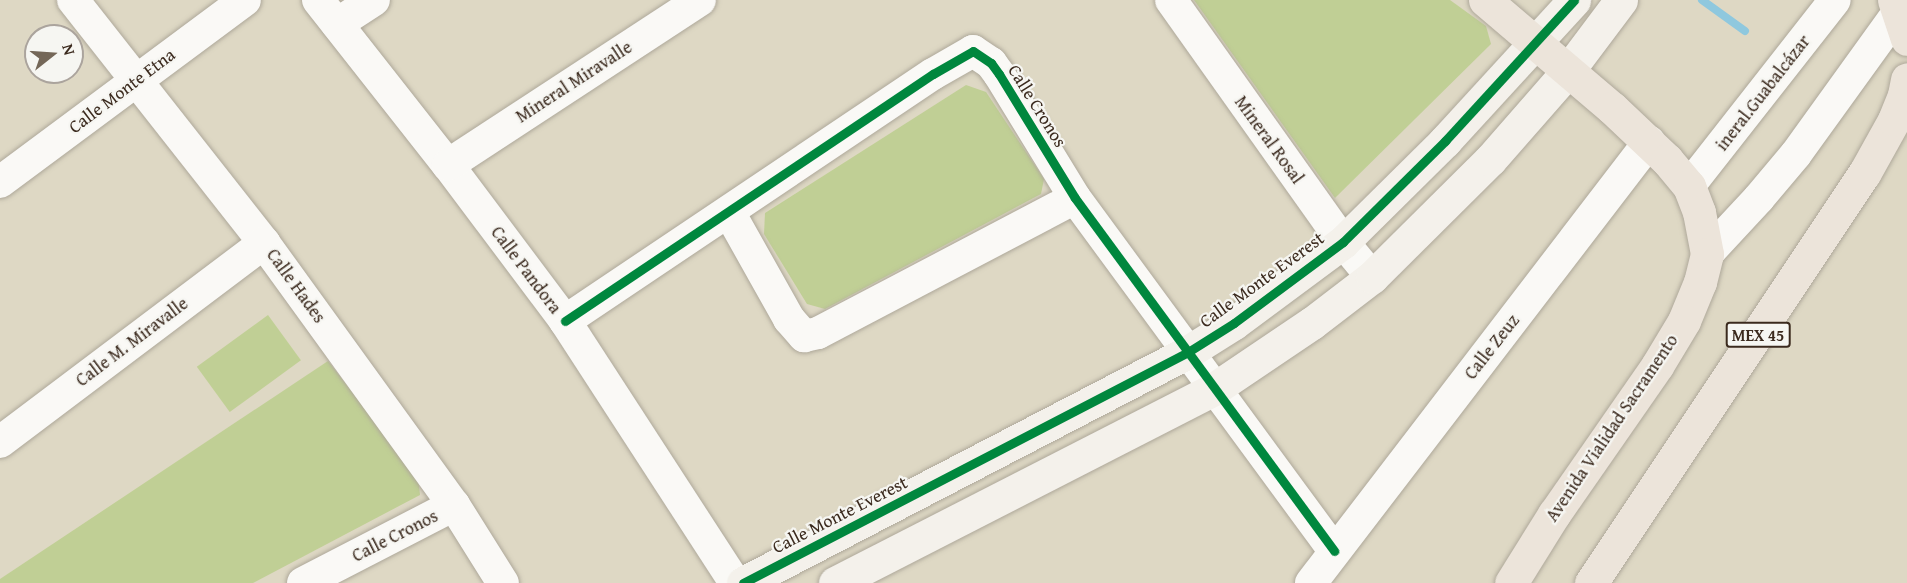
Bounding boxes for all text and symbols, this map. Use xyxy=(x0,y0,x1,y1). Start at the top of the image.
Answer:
north arrow xyxy=(24,24,84,84)
street label: ineral.Guabalcázar xyxy=(1711,31,1815,155)
street label: Mineral Miravalle xyxy=(512,36,636,128)
text: N xyxy=(56,41,82,58)
street label: Calle Monte Etna xyxy=(65,44,179,138)
street label: Calle Cronos xyxy=(1003,61,1071,151)
street label: Mineral Rosal xyxy=(1230,92,1308,188)
street label: Calle Pandora xyxy=(486,222,566,318)
street label: Calle Monte Everest xyxy=(1195,228,1329,332)
street label: Calle Hades xyxy=(262,245,330,327)
street label: Calle M. Miravalle xyxy=(72,293,192,391)
street label: Calle Zeuz xyxy=(1460,310,1524,384)
road number: MEX 45 xyxy=(1725,322,1791,348)
street label: Avenida Vialidad Sacramento xyxy=(1541,330,1683,526)
street label: Calle Monte Everest xyxy=(769,472,911,558)
street label: Calle Cronos xyxy=(349,505,441,567)

